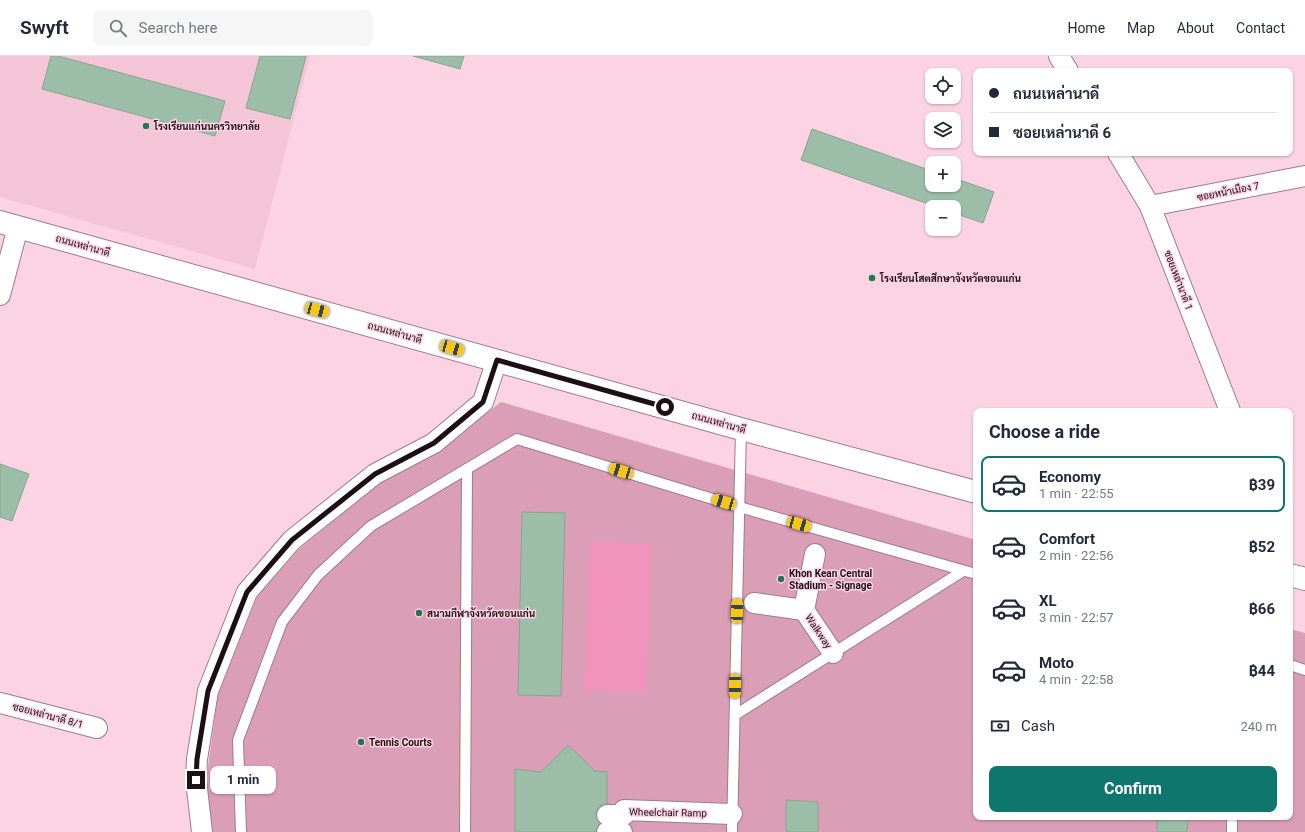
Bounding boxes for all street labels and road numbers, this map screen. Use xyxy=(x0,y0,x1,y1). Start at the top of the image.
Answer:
street label: ซอยหน้าเมือง 7 xyxy=(1196,179,1260,203)
street label: ถนนเหล่านาดี xyxy=(55,232,112,258)
street label: ซอยเหล่านาดี 1 xyxy=(1162,248,1196,312)
street label: ถนนเหล่านาดี xyxy=(367,319,424,345)
street label: ถนนเหล่านาดี xyxy=(691,409,748,435)
street label: Walkway xyxy=(803,612,834,651)
street label: ซอยเหล่านาดี 8/1 xyxy=(11,700,85,730)
street label: Wheelchair Ramp xyxy=(629,806,707,819)

